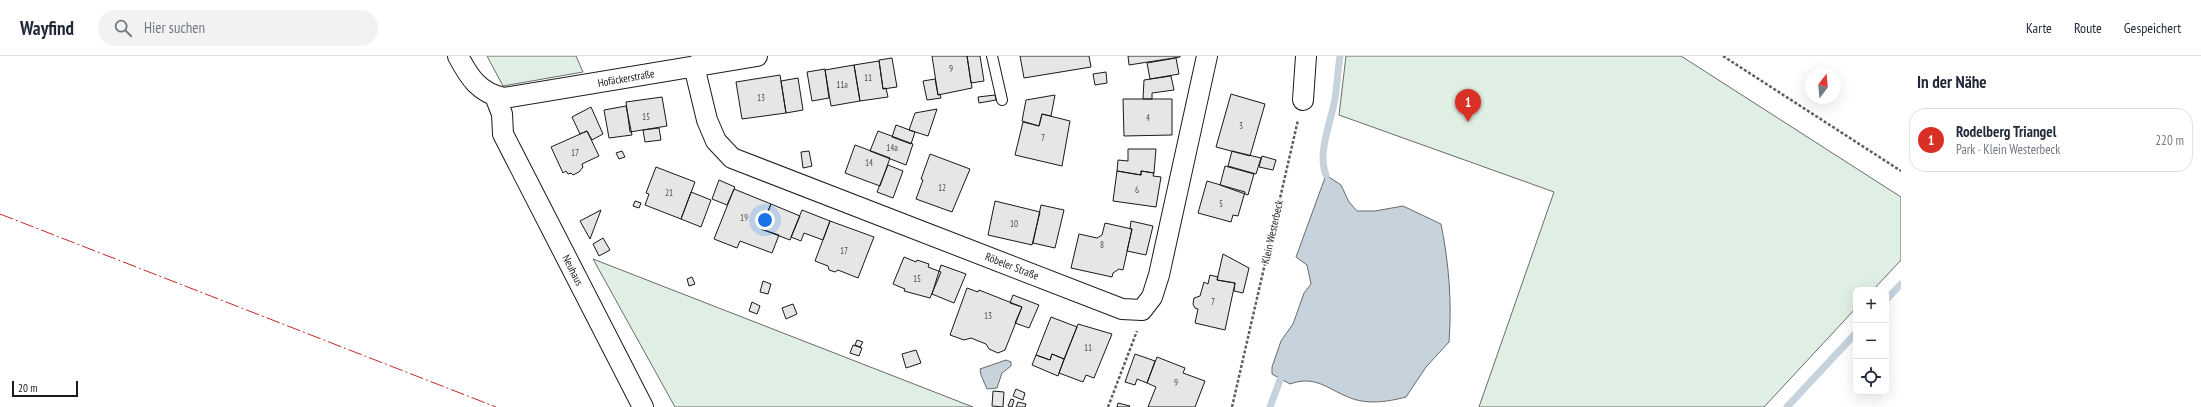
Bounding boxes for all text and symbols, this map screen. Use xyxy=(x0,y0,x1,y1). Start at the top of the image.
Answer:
search box xyxy=(98,10,378,46)
text: Wayfind xyxy=(20,16,74,40)
icon: search xyxy=(112,17,134,39)
text: Hier suchen xyxy=(144,18,205,37)
text: Karte xyxy=(2026,19,2052,37)
text: Route xyxy=(2074,19,2102,37)
text: Gespeichert xyxy=(2124,19,2181,37)
house number: 9 xyxy=(949,63,953,74)
street label: Hofäckerstraße xyxy=(596,66,656,90)
north arrow xyxy=(1805,68,1841,104)
text: In der Nähe xyxy=(1917,71,1987,93)
house number: 11 xyxy=(864,72,872,83)
house number: 11a xyxy=(836,79,848,90)
pin: 1 xyxy=(1455,89,1481,122)
house number: 13 xyxy=(757,92,765,103)
house number: 15 xyxy=(642,111,650,122)
house number: 4 xyxy=(1146,112,1150,123)
house number: 3 xyxy=(1239,120,1243,131)
text: Rodelberg Triangel xyxy=(1956,122,2056,141)
house number: 7 xyxy=(1041,132,1045,143)
text: 1 xyxy=(1928,132,1934,149)
text: 220 m xyxy=(2155,132,2184,149)
text: Park · Klein Westerbeck xyxy=(1956,141,2060,158)
house number: 14a xyxy=(886,142,898,153)
house number: 17 xyxy=(571,147,579,158)
house number: 14 xyxy=(865,157,873,168)
house number: 12 xyxy=(938,182,946,193)
house number: 6 xyxy=(1135,184,1139,195)
house number: 21 xyxy=(665,187,673,198)
house number: 5 xyxy=(1219,198,1223,209)
street label: Klein Westerbeck xyxy=(1258,198,1286,265)
your location xyxy=(755,210,775,230)
house number: 19 xyxy=(740,212,748,223)
house number: 10 xyxy=(1010,218,1018,229)
house number: 8 xyxy=(1100,239,1104,250)
house number: 17 xyxy=(840,245,848,256)
street label: Röbeler Straße xyxy=(983,249,1041,283)
street label: Neuhaus xyxy=(559,252,587,288)
house number: 15 xyxy=(913,273,921,284)
map controls xyxy=(1853,287,1889,395)
button: + xyxy=(1853,287,1889,323)
house number: 7 xyxy=(1211,296,1215,307)
house number: 13 xyxy=(984,310,992,321)
button: − xyxy=(1853,323,1889,359)
house number: 11 xyxy=(1084,342,1092,353)
button: locate xyxy=(1853,359,1889,395)
house number: 9 xyxy=(1174,377,1178,388)
scale bar xyxy=(12,379,78,398)
text: 20 m xyxy=(18,381,37,395)

